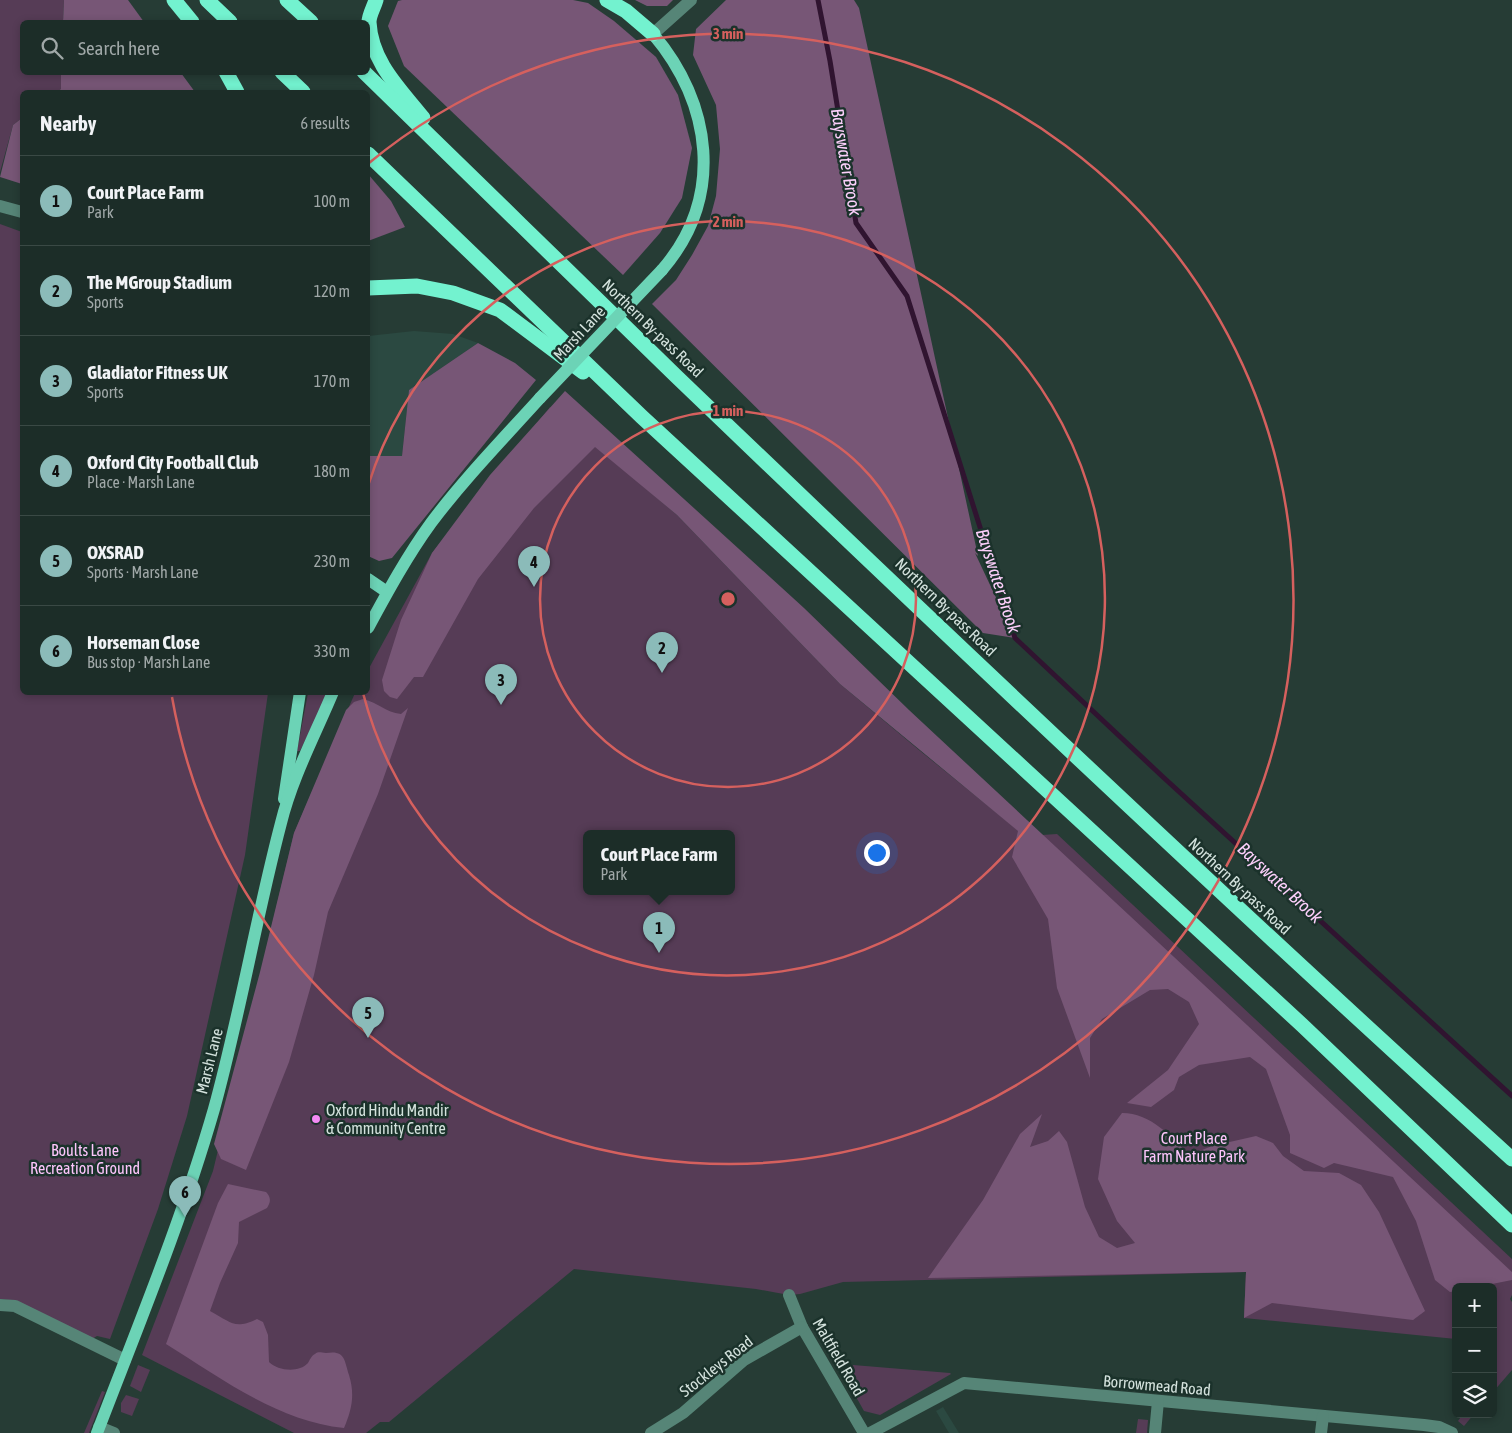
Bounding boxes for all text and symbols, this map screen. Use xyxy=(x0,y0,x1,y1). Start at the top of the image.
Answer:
search box xyxy=(20,20,370,75)
text: 3 min xyxy=(713,25,743,42)
icon: search xyxy=(38,34,66,62)
text: Search here xyxy=(78,37,160,59)
water label: Bayswater Brook xyxy=(827,107,866,218)
text: Nearby xyxy=(40,111,96,135)
text: 6 results xyxy=(300,114,350,132)
text: Court Place Farm xyxy=(87,181,204,203)
text: 1 xyxy=(52,192,60,210)
text: 100 m xyxy=(314,192,350,210)
text: Park xyxy=(87,203,114,221)
text: 2 min xyxy=(713,213,743,230)
text: The MGroup Stadium xyxy=(87,271,232,293)
street label: Northern By-pass Road xyxy=(598,275,707,381)
text: 2 xyxy=(52,282,60,300)
text: 120 m xyxy=(314,282,350,300)
text: Sports xyxy=(87,293,124,311)
street label: Marsh Lane xyxy=(550,302,608,364)
text: Gladiator Fitness UK xyxy=(87,361,227,383)
text: 3 xyxy=(52,372,60,390)
text: 170 m xyxy=(314,372,350,390)
text: Sports xyxy=(87,383,124,401)
text: 1 min xyxy=(713,402,743,419)
text: Oxford City Football Club xyxy=(87,451,259,473)
text: 4 xyxy=(52,462,60,480)
text: 180 m xyxy=(314,462,350,480)
text: Place · Marsh Lane xyxy=(87,473,195,491)
water label: Bayswater Brook xyxy=(972,526,1026,637)
text: OXSRAD xyxy=(87,541,144,563)
pin: 4 xyxy=(518,546,550,587)
text: 5 xyxy=(52,552,60,570)
text: 230 m xyxy=(314,552,350,570)
street label: Northern By-pass Road xyxy=(891,554,1000,660)
text: Sports · Marsh Lane xyxy=(87,563,199,581)
centre of rings xyxy=(719,590,737,608)
text: Horseman Close xyxy=(87,631,200,653)
pin: 2 xyxy=(646,632,678,673)
text: 6 xyxy=(52,642,60,660)
text: 330 m xyxy=(314,642,350,660)
text: Bus stop · Marsh Lane xyxy=(87,653,210,671)
pin: 3 xyxy=(485,664,517,705)
popup xyxy=(583,830,735,895)
street label: Northern By-pass Road xyxy=(1185,834,1295,939)
water label: Bayswater Brook xyxy=(1233,838,1328,928)
your location xyxy=(864,840,890,866)
text: Court Place Farm xyxy=(601,843,717,865)
text: Park xyxy=(601,865,627,883)
pin: 1 xyxy=(643,912,675,953)
pin: 5 xyxy=(352,997,384,1038)
street label: Marsh Lane xyxy=(192,1026,226,1096)
place label: Oxford Hindu Mandir & Community Centre xyxy=(326,1101,449,1138)
marker: Oxford Hindu Mandir & Community Centre xyxy=(310,1113,322,1125)
park label: Court Place Farm Nature Park xyxy=(1143,1129,1245,1165)
park label: Boults Lane Recreation Ground xyxy=(30,1141,140,1177)
pin: 6 xyxy=(169,1176,201,1217)
map controls xyxy=(1452,1283,1497,1418)
button: + xyxy=(1452,1283,1497,1328)
street label: Maltfield Road xyxy=(810,1315,868,1399)
button: − xyxy=(1452,1328,1497,1373)
street label: Stockleys Road xyxy=(676,1332,757,1401)
street label: Borrowmead Road xyxy=(1102,1371,1212,1399)
button: layers xyxy=(1452,1373,1497,1418)

